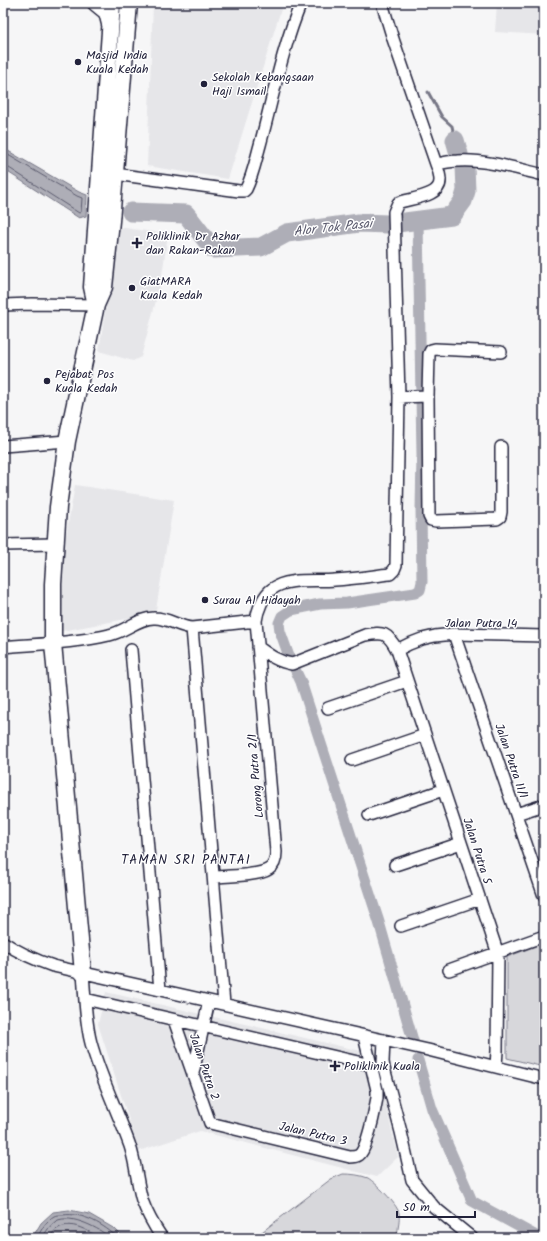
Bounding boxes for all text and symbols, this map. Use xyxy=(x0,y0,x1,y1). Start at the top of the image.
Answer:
place label: Masjid India Kuala Kedah xyxy=(86,46,148,79)
marker: Masjid India Kuala Kedah xyxy=(73,57,83,67)
place label: Sekolah Kebangsaan Haji Ismail xyxy=(212,68,314,101)
marker: Sekolah Kebangsaan Haji Ismail xyxy=(199,79,209,89)
water label: Alor Tok Pasai xyxy=(293,213,376,243)
place label: Poliklinik Dr Azhar dan Rakan-Rakan xyxy=(146,227,241,260)
marker: Poliklinik Dr Azhar dan Rakan-Rakan xyxy=(131,237,143,249)
place label: GiatMARA Kuala Kedah xyxy=(140,272,202,305)
marker: GiatMARA Kuala Kedah xyxy=(127,283,137,293)
place label: Pejabat Pos Kuala Kedah xyxy=(55,365,117,398)
marker: Pejabat Pos Kuala Kedah xyxy=(42,376,52,386)
place label: Surau Al Hidayah xyxy=(213,591,301,610)
marker: Surau Al Hidayah xyxy=(200,595,210,605)
street label: Jalan Putra 14 xyxy=(445,614,518,633)
street label: Jalan Putra 11/1 xyxy=(489,721,533,801)
street label: Lorong Putra 2/1 xyxy=(243,733,269,819)
street label: Jalan Putra 5 xyxy=(457,815,497,888)
district label: TAMAN SRI PANTAI xyxy=(121,850,251,871)
street label: Jalan Putra 2 xyxy=(184,1031,224,1103)
place label: Poliklinik Kuala xyxy=(344,1057,420,1076)
marker: Poliklinik Kuala xyxy=(329,1060,341,1072)
street label: Jalan Putra 3 xyxy=(277,1117,349,1151)
scale bar xyxy=(397,1193,475,1219)
text: 50 m xyxy=(403,1198,430,1217)

